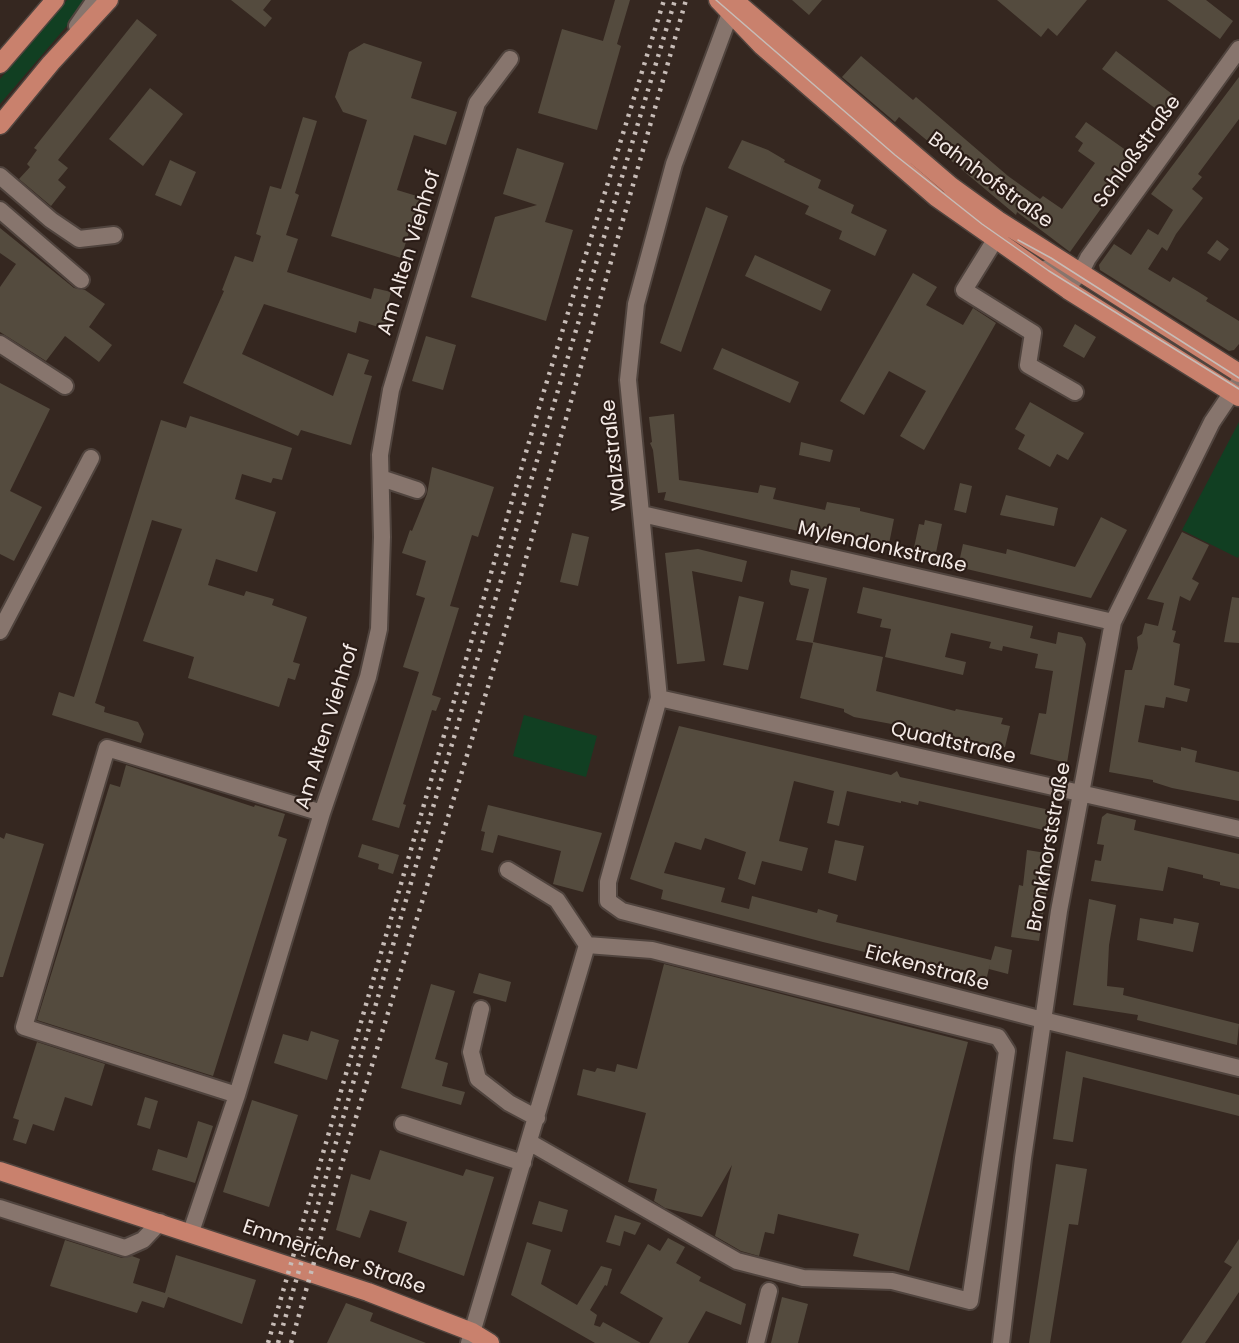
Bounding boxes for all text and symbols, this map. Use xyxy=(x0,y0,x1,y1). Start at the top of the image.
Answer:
street label: Schloßstraße xyxy=(1089,91,1187,213)
street label: Bahnhofstraße xyxy=(923,128,1057,234)
street label: Am Alten Viehhof xyxy=(373,168,447,338)
street label: Walzstraße xyxy=(597,398,633,512)
street label: Mylendonkstraße xyxy=(795,517,969,579)
street label: Am Alten Viehhof xyxy=(291,642,365,812)
street label: Quadtstraße xyxy=(888,718,1018,770)
street label: Bronkhorststraße xyxy=(1023,761,1077,933)
street label: Eickenstraße xyxy=(862,941,992,997)
street label: Emmericher Straße xyxy=(239,1215,429,1301)

